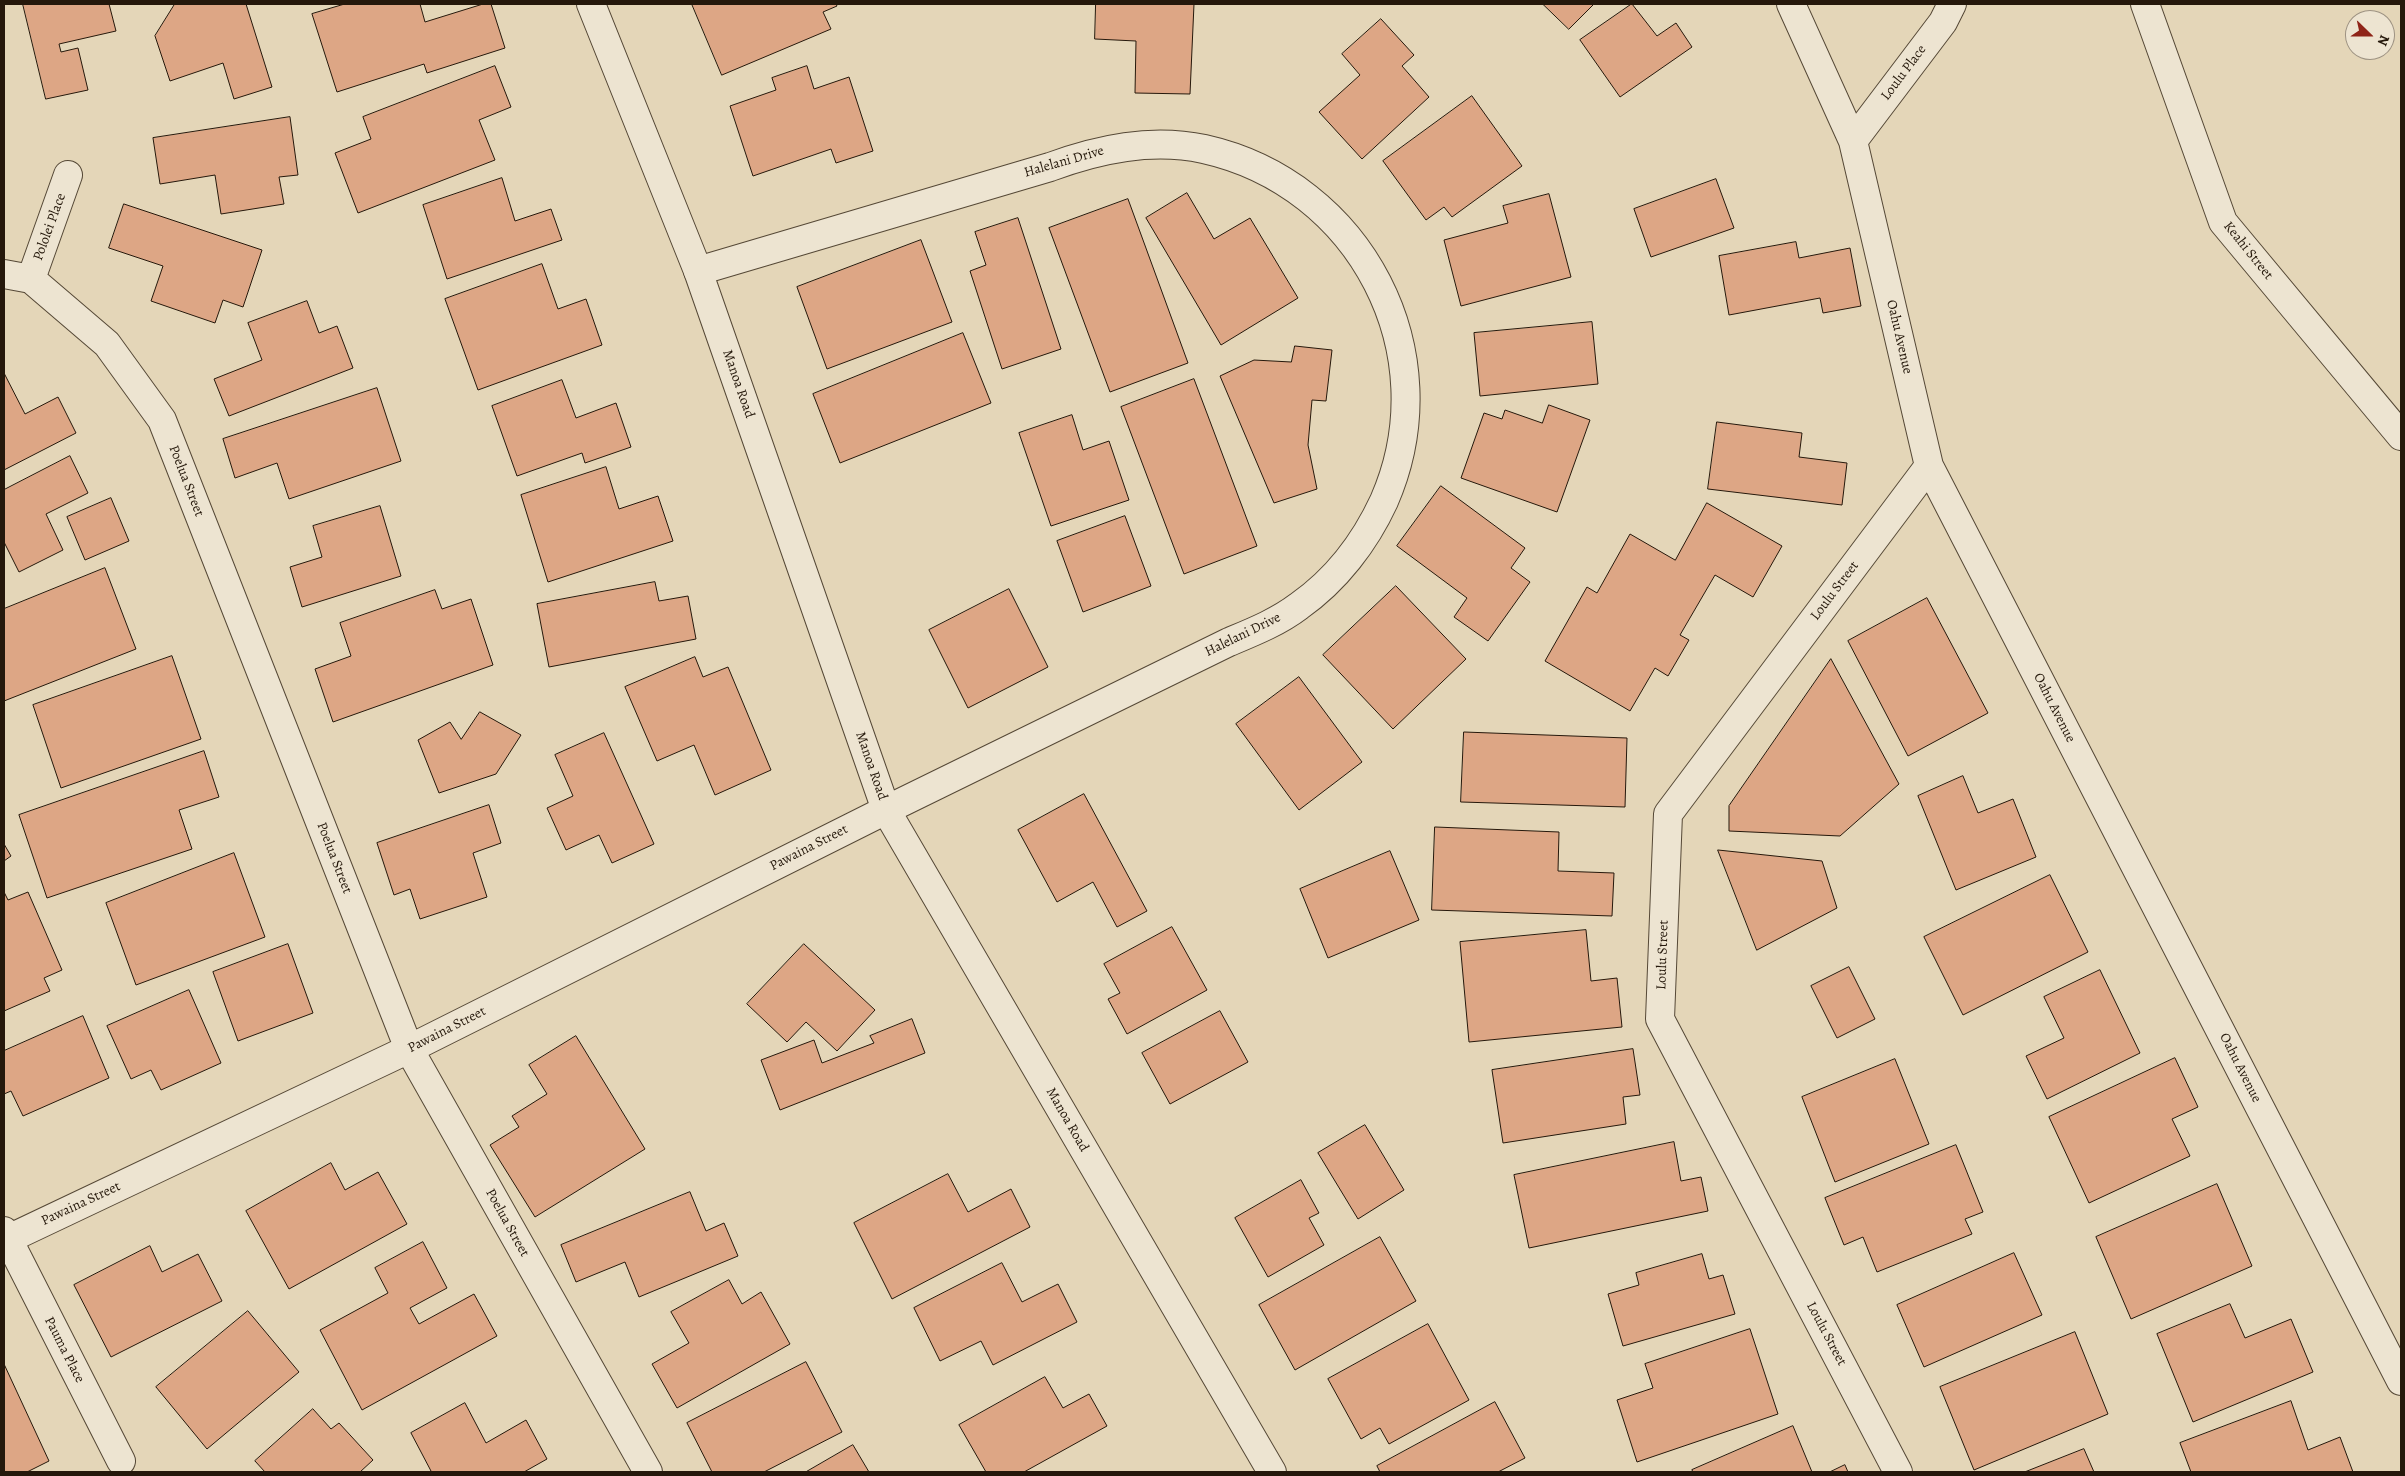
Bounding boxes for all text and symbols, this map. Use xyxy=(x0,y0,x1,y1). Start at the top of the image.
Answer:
north arrow xyxy=(2345,10,2395,60)
text: N xyxy=(2373,32,2394,49)
street label: Loulu Place xyxy=(1878,42,1930,104)
street label: Halelani Drive xyxy=(1022,143,1106,181)
street label: Pololei Place xyxy=(30,191,70,263)
street label: Keahi Street xyxy=(2220,219,2276,283)
street label: Oahu Avenue xyxy=(1882,298,1916,376)
street label: Manoa Road xyxy=(718,348,758,420)
street label: Poelua Street xyxy=(165,443,207,519)
street label: Loulu Street xyxy=(1807,558,1863,624)
street label: Halelani Drive xyxy=(1202,609,1284,661)
street label: Oahu Avenue xyxy=(2029,670,2079,746)
street label: Manoa Road xyxy=(851,730,891,802)
street label: Poelua Street xyxy=(313,820,355,896)
street label: Pawaina Street xyxy=(767,821,851,875)
street label: Loulu Street xyxy=(1653,920,1673,990)
street label: Pawaina Street xyxy=(405,1003,489,1057)
street label: Oahu Avenue xyxy=(2215,1030,2265,1106)
street label: Manoa Road xyxy=(1042,1085,1092,1155)
street label: Pawaina Street xyxy=(39,1178,123,1230)
street label: Poelua Street xyxy=(481,1186,533,1260)
street label: Loulu Street xyxy=(1802,1299,1850,1369)
street label: Pauma Place xyxy=(40,1314,88,1386)

